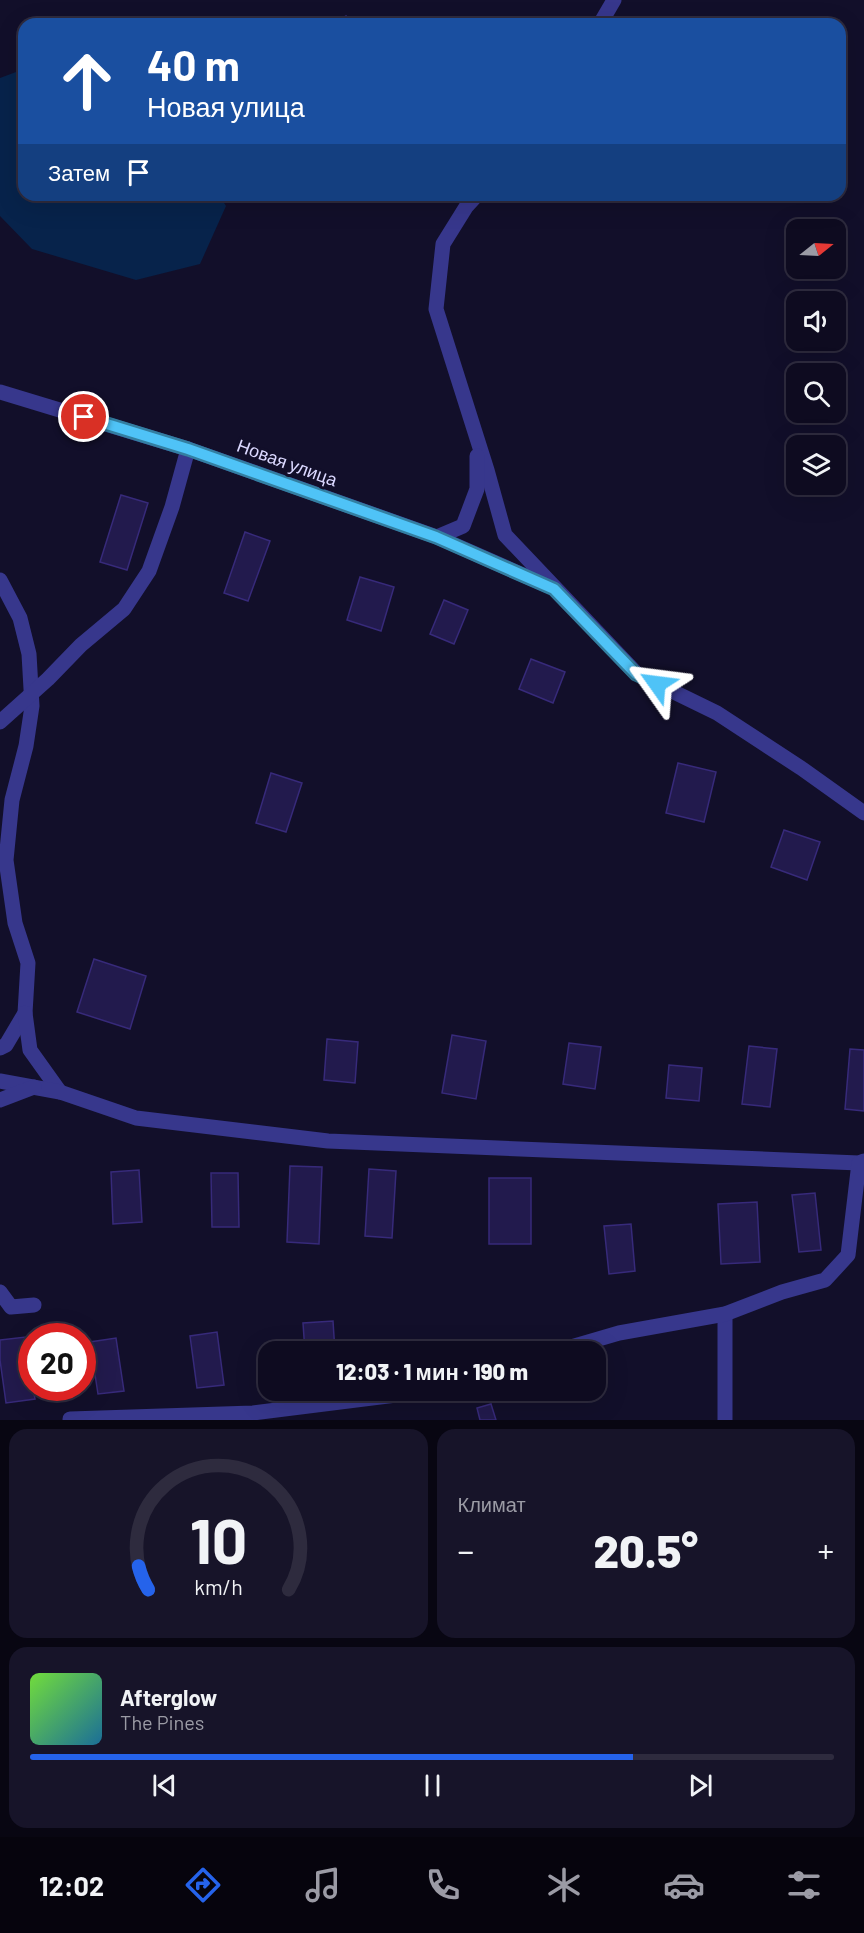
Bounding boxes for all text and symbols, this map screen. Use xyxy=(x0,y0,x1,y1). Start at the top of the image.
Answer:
text: 40 m xyxy=(147,39,240,89)
icon: ahead xyxy=(48,42,126,120)
text: Новая улица xyxy=(147,90,305,122)
icon: arrive xyxy=(122,156,155,189)
text: Затем xyxy=(48,159,110,185)
north arrow xyxy=(786,219,846,279)
map controls xyxy=(786,219,846,495)
button: sound xyxy=(786,291,846,351)
button: search xyxy=(786,363,846,423)
pin xyxy=(58,391,109,442)
icon: arrive xyxy=(67,400,100,433)
street label: Новая улица xyxy=(234,434,341,491)
button: layers xyxy=(786,435,846,495)
position arrow xyxy=(625,652,689,716)
speed limit sign: 20 xyxy=(18,1323,96,1401)
text: 12:03 · 1 мин · 190 m xyxy=(336,1358,528,1384)
text: Климат xyxy=(458,1492,526,1516)
text: 10 xyxy=(189,1502,247,1576)
text: 20.5° xyxy=(593,1523,698,1577)
text: − xyxy=(458,1530,474,1570)
text: + xyxy=(818,1530,834,1570)
text: km/h xyxy=(194,1575,243,1600)
text: Afterglow xyxy=(120,1684,217,1710)
text: The Pines xyxy=(120,1710,204,1734)
icon: previous xyxy=(148,1769,181,1802)
icon: pause xyxy=(416,1769,449,1802)
icon: next xyxy=(684,1769,717,1802)
icon: directions xyxy=(182,1864,224,1906)
icon: music xyxy=(302,1864,344,1906)
icon: phone xyxy=(422,1864,464,1906)
icon: climate xyxy=(543,1864,585,1906)
icon: car xyxy=(663,1864,705,1906)
icon: filters xyxy=(783,1864,825,1906)
text: 12:02 xyxy=(39,1869,104,1901)

